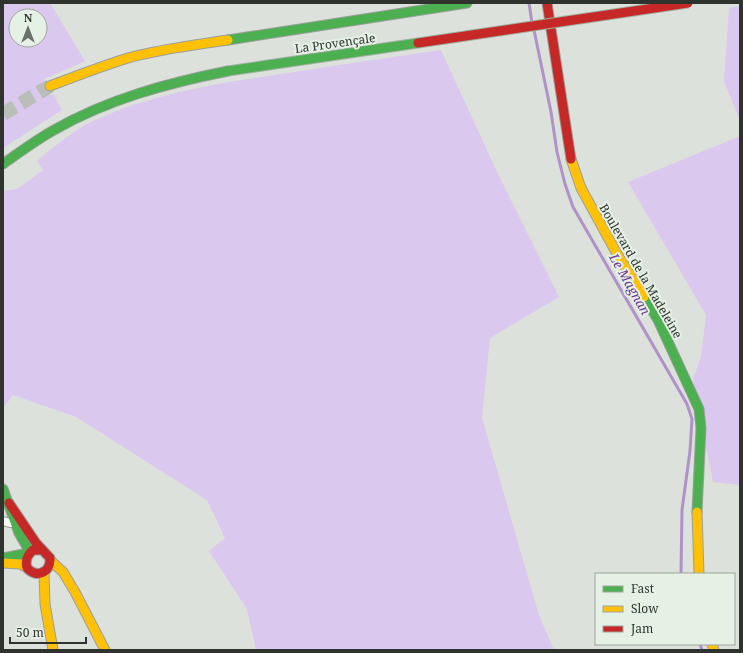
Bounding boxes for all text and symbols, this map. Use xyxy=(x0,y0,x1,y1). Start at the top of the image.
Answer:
north arrow xyxy=(8,8,48,48)
text: N xyxy=(24,10,33,25)
street label: La Provençale xyxy=(294,29,376,57)
street label: Boulevard de la Madeleine xyxy=(595,201,687,341)
water label: Le Magnan xyxy=(605,249,655,318)
legend xyxy=(595,573,735,645)
text: Fast xyxy=(631,580,654,597)
text: Slow xyxy=(631,600,659,617)
scale bar xyxy=(10,619,86,645)
text: Jam xyxy=(630,620,653,637)
text: 50 m xyxy=(16,624,44,641)

